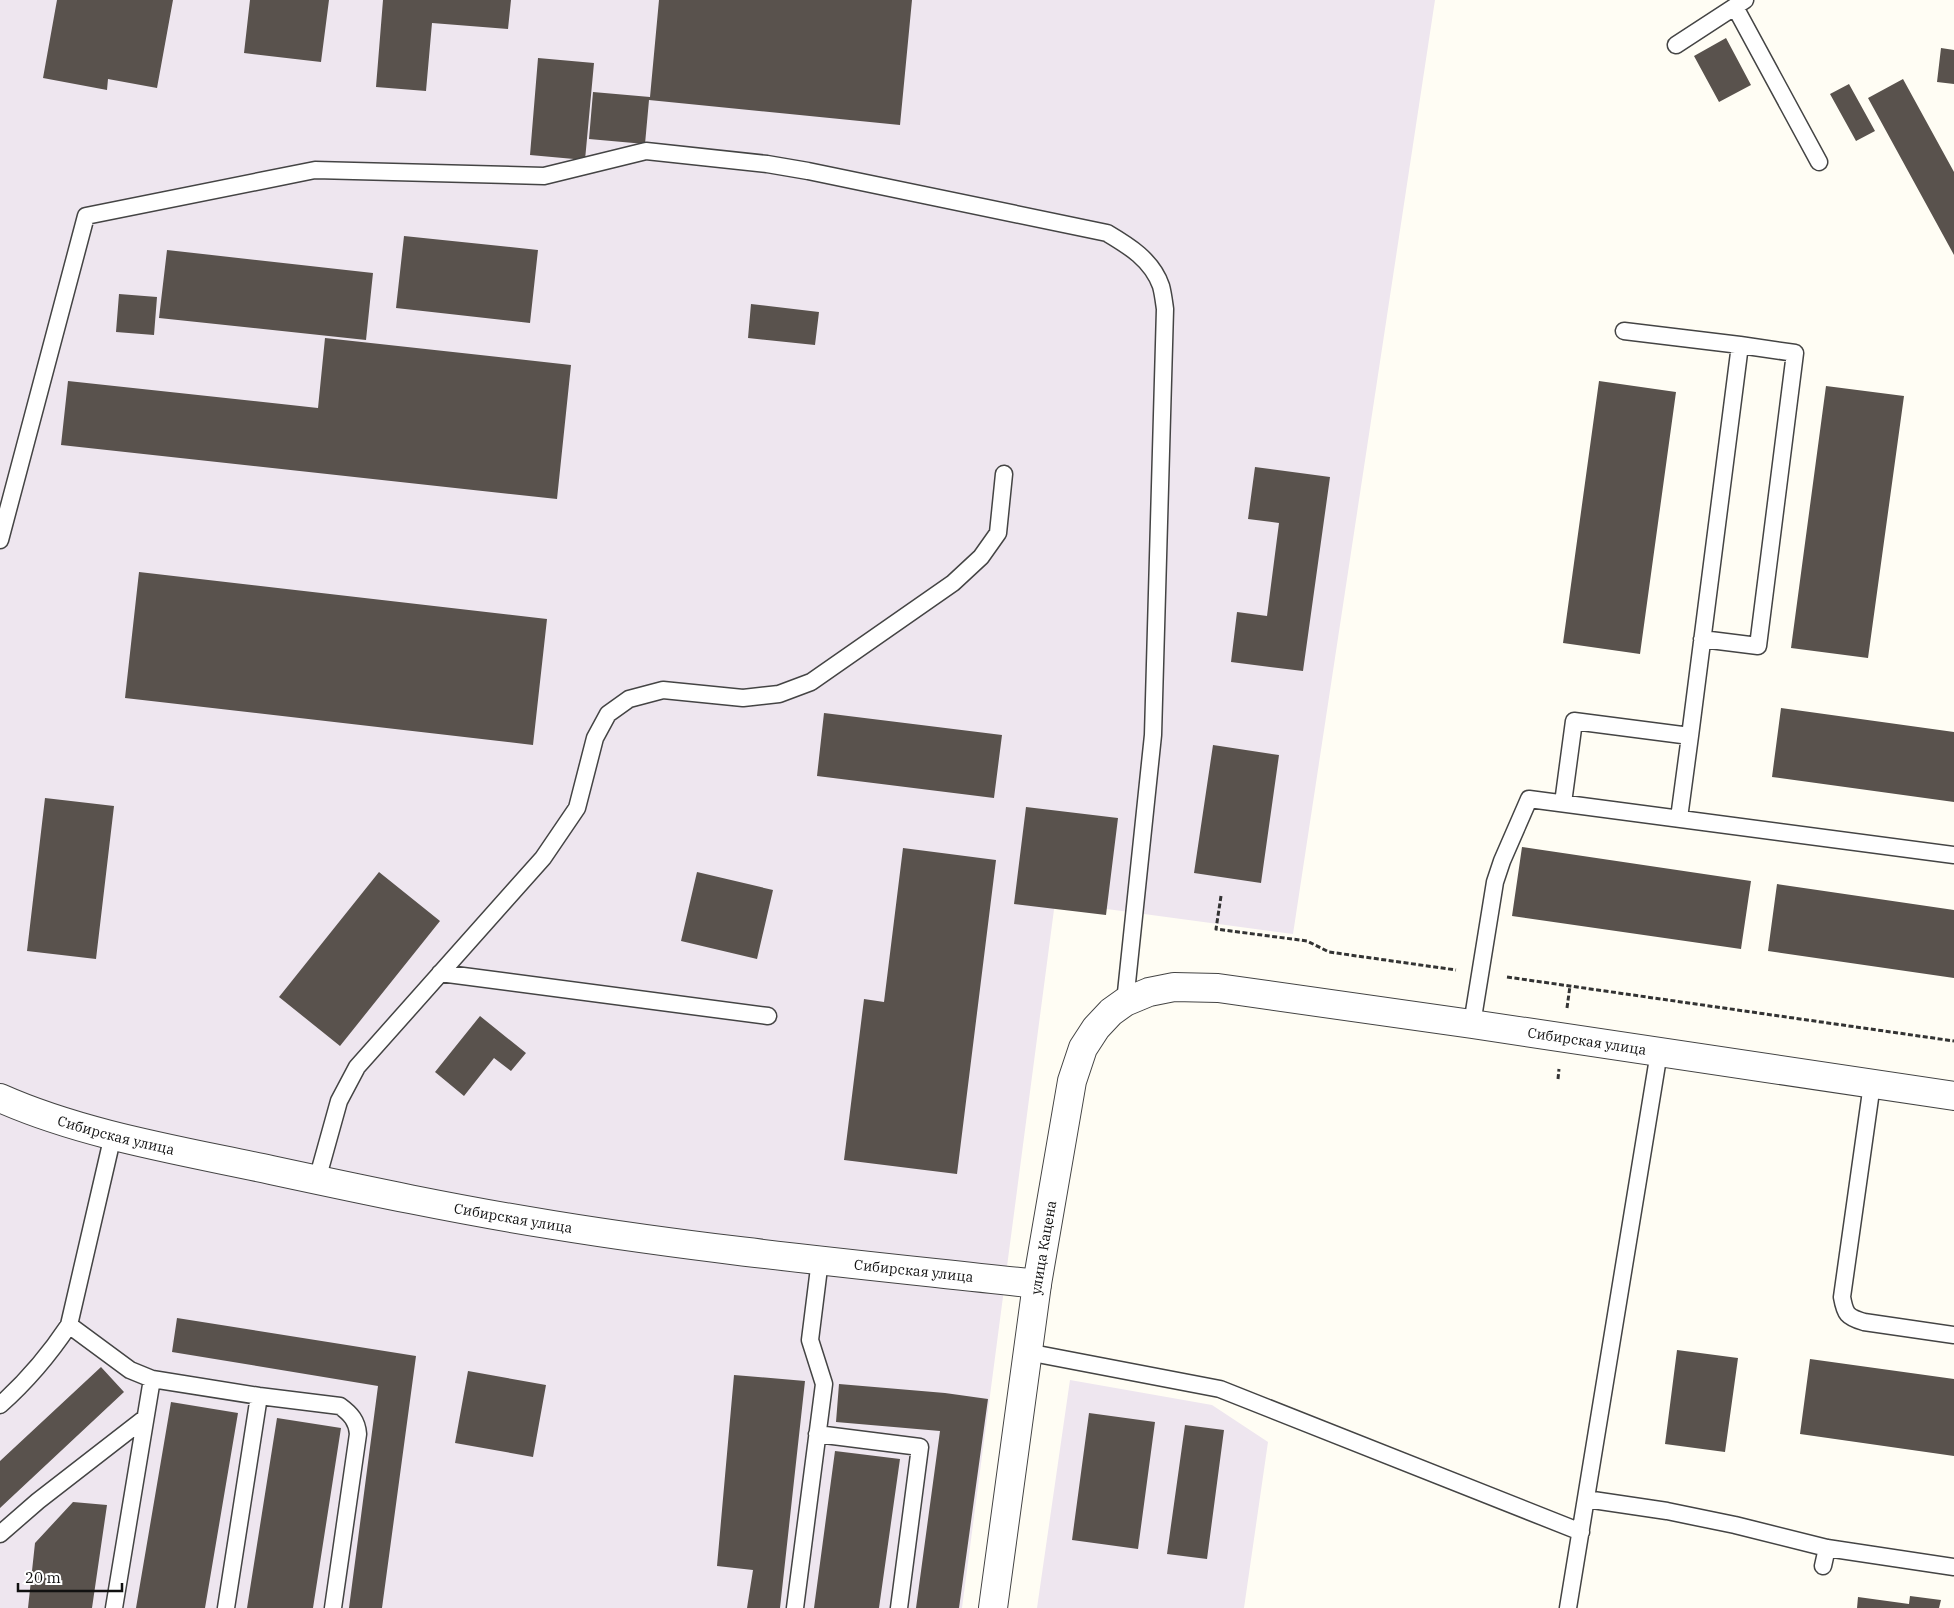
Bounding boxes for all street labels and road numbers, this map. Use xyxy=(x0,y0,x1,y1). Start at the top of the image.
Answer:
street label: Сибирская улица xyxy=(1526,1023,1648,1059)
street label: Сибирская улица xyxy=(55,1111,176,1159)
street label: Сибирская улица xyxy=(453,1199,574,1237)
street label: улица Кацена xyxy=(1027,1199,1060,1296)
street label: Сибирская улица xyxy=(853,1255,975,1286)

